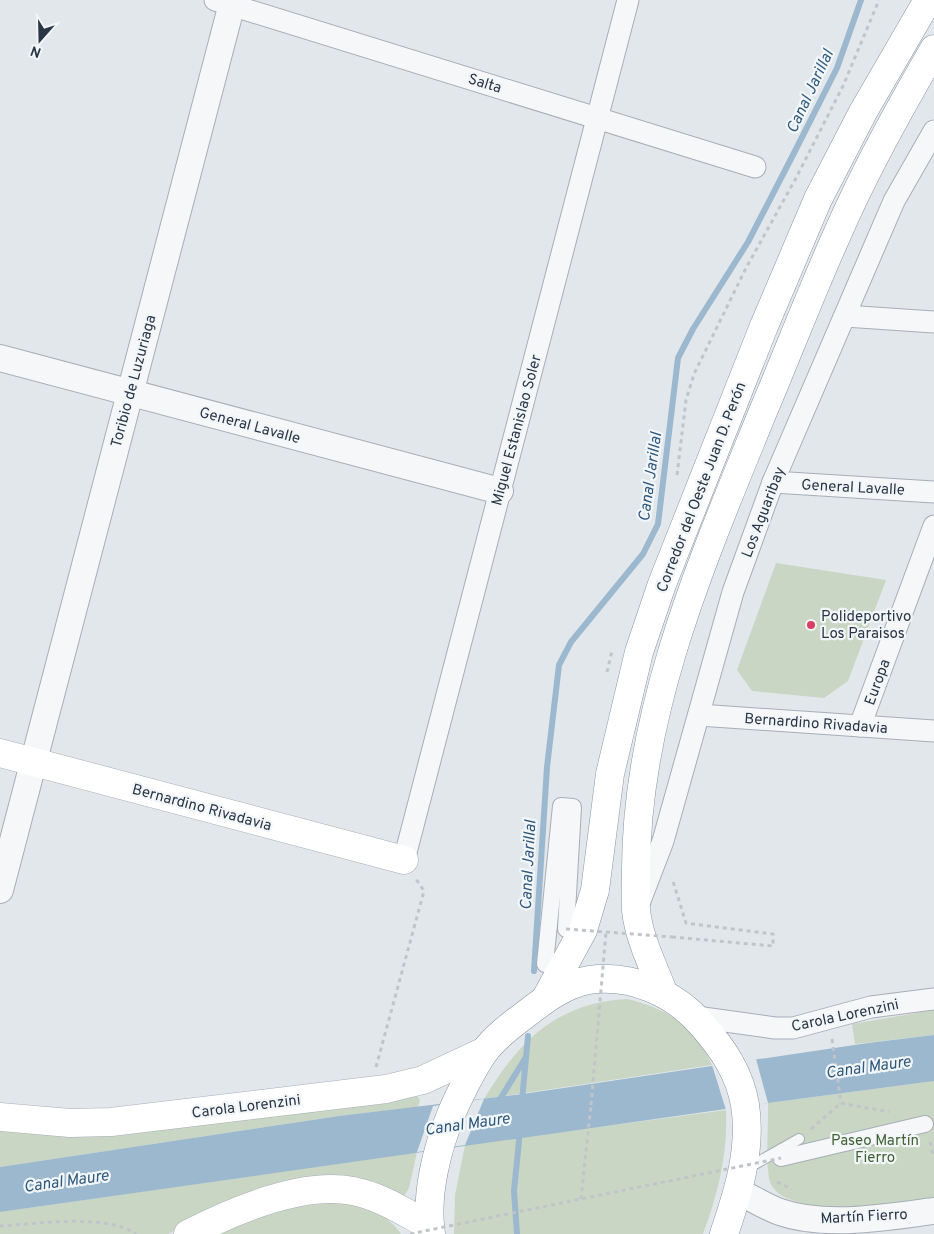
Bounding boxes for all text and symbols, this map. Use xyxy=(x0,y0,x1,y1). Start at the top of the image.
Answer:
north arrow xyxy=(15,15,65,65)
text: N xyxy=(28,41,44,61)
water label: Canal Jarillal xyxy=(783,46,839,137)
street label: Salta xyxy=(465,70,504,99)
street label: Toribio de Luzuriaga xyxy=(108,313,161,450)
street label: Miguel Estanislao Soler xyxy=(488,353,547,508)
street label: Corredor del Oeste Juan D. Perón xyxy=(653,380,751,595)
street label: General Lavalle xyxy=(197,404,302,449)
water label: Canal Jarillal xyxy=(635,430,667,523)
street label: Los Aguaribay xyxy=(738,464,790,561)
street label: General Lavalle xyxy=(801,476,905,501)
place label: Polideportivo Los Paraisos xyxy=(821,608,911,644)
marker: Polideportivo Los Paraisos xyxy=(805,619,817,631)
street label: Europa xyxy=(861,657,896,708)
street label: Bernardino Rivadavia xyxy=(744,710,888,739)
street label: Bernardino Rivadavia xyxy=(130,781,274,836)
water label: Canal Jarillal xyxy=(517,819,541,911)
street label: Carola Lorenzini xyxy=(790,996,901,1037)
water label: Canal Maure xyxy=(824,1052,913,1084)
street label: Carola Lorenzini xyxy=(191,1091,302,1124)
water label: Canal Maure xyxy=(423,1109,512,1141)
park label: Paseo Martín Fierro xyxy=(831,1132,919,1168)
water label: Canal Maure xyxy=(22,1166,111,1198)
street label: Martín Fierro xyxy=(820,1206,908,1229)

